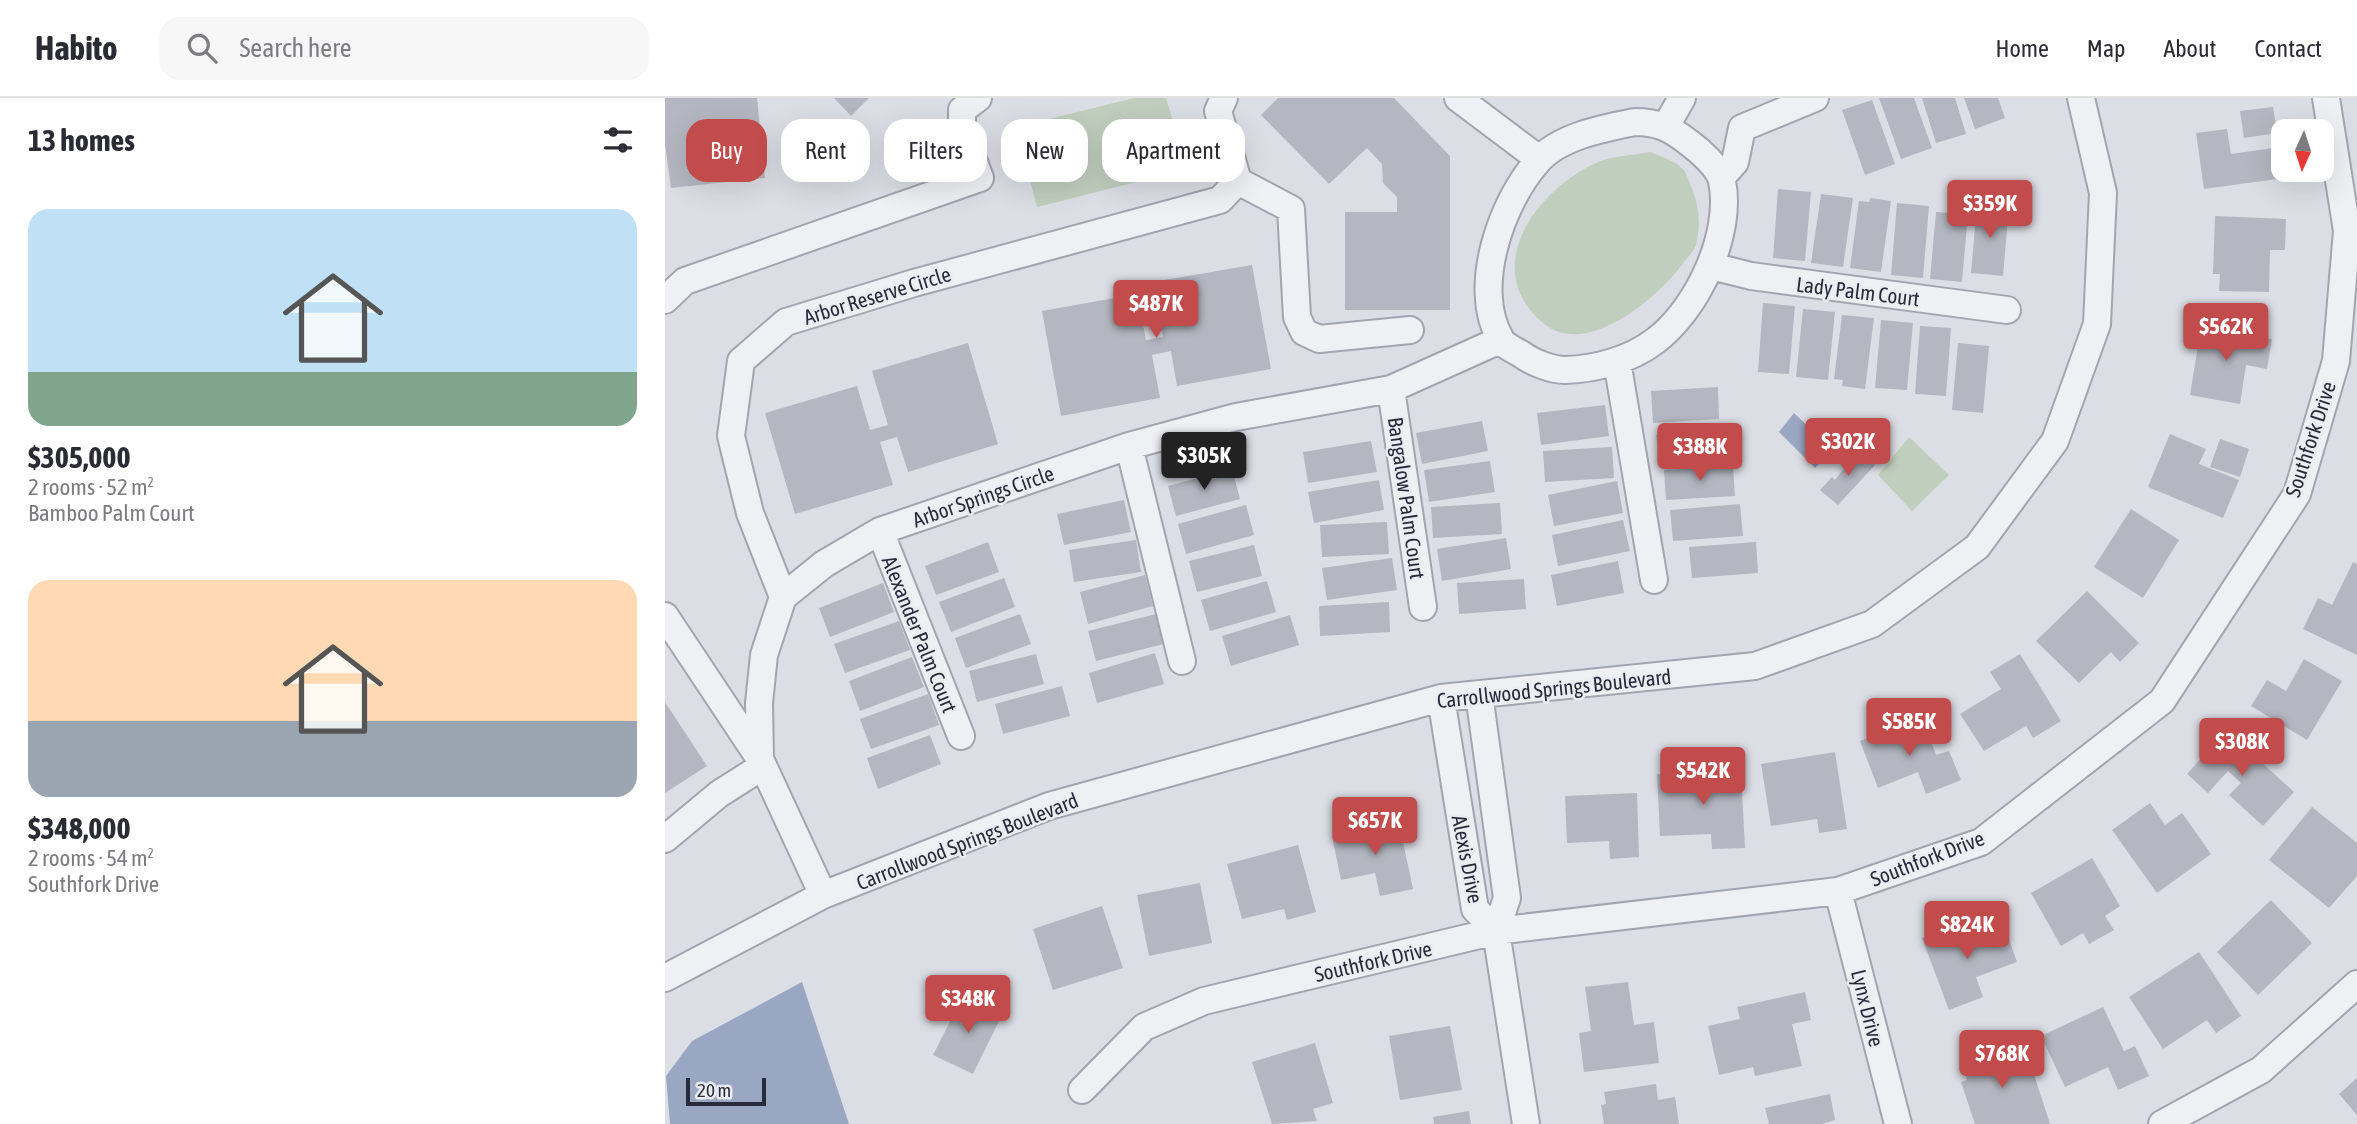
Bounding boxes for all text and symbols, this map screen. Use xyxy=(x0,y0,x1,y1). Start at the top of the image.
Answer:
search box xyxy=(159,17,649,80)
text: Habito xyxy=(35,29,117,67)
icon: search xyxy=(183,29,221,67)
text: Search here xyxy=(239,33,352,63)
text: Home xyxy=(1995,35,2049,62)
text: Map xyxy=(2087,35,2125,62)
text: About xyxy=(2163,35,2216,62)
text: Contact xyxy=(2254,35,2322,62)
chip: Buy xyxy=(686,119,767,182)
chip: Rent xyxy=(781,119,870,182)
chip: Filters xyxy=(884,119,987,182)
chip: New xyxy=(1001,119,1088,182)
chip: Apartment xyxy=(1102,119,1245,182)
north arrow xyxy=(2271,119,2335,182)
map controls xyxy=(2271,119,2334,182)
icon: filters xyxy=(599,121,637,159)
text: 13 homes xyxy=(28,123,135,157)
pin: $359K xyxy=(1941,180,2039,240)
text: $359K xyxy=(1963,190,2017,216)
icon: home xyxy=(270,255,396,381)
street label: Arbor Reserve Circle xyxy=(801,261,953,329)
street label: Lady Palm Court xyxy=(1795,272,1921,310)
pin: $487K xyxy=(1107,280,1205,340)
text: $487K xyxy=(1129,290,1183,316)
pin: $562K xyxy=(2177,303,2275,363)
text: $562K xyxy=(2199,313,2253,339)
street label: Southfork Drive xyxy=(2280,378,2340,500)
street label: Bangalow Palm Court xyxy=(1384,415,1430,581)
pin: $302K xyxy=(1799,418,1897,478)
pin: $388K xyxy=(1651,424,1749,483)
text: $302K xyxy=(1821,428,1875,454)
pin: $305K xyxy=(1155,432,1253,492)
text: $388K xyxy=(1673,433,1727,459)
text: $305,000 xyxy=(28,440,131,474)
text: $305K xyxy=(1177,442,1231,468)
street label: Arbor Springs Circle xyxy=(909,461,1057,531)
text: 2 rooms · 52 m² xyxy=(28,474,154,500)
text: Bamboo Palm Court xyxy=(28,500,195,526)
street label: Alexander Palm Court xyxy=(878,552,962,716)
icon: home xyxy=(270,626,396,752)
street label: Carrollwood Springs Boulevard xyxy=(1436,664,1672,712)
pin: $585K xyxy=(1860,698,1958,758)
text: $585K xyxy=(1882,708,1936,734)
pin: $308K xyxy=(2193,718,2291,778)
text: $308K xyxy=(2215,728,2269,754)
pin: $542K xyxy=(1654,748,1752,807)
text: $542K xyxy=(1676,757,1730,783)
street label: Carrollwood Springs Boulevard xyxy=(853,788,1081,894)
pin: $657K xyxy=(1326,798,1424,857)
text: $657K xyxy=(1348,807,1402,833)
text: $348,000 xyxy=(28,811,131,845)
street label: Alexis Drive xyxy=(1448,813,1488,905)
street label: Southfork Drive xyxy=(1867,825,1987,891)
text: 2 rooms · 54 m² xyxy=(28,845,154,871)
text: Southfork Drive xyxy=(28,871,159,897)
pin: $824K xyxy=(1918,902,2016,961)
text: $824K xyxy=(1940,911,1994,937)
street label: Southfork Drive xyxy=(1312,936,1434,986)
street label: Lynx Drive xyxy=(1847,967,1889,1049)
pin: $348K xyxy=(919,976,1017,1035)
text: $348K xyxy=(941,985,995,1011)
pin: $768K xyxy=(1953,1030,2051,1090)
text: $768K xyxy=(1975,1040,2029,1066)
scale bar xyxy=(686,1075,767,1107)
text: 20 m xyxy=(697,1079,731,1101)

